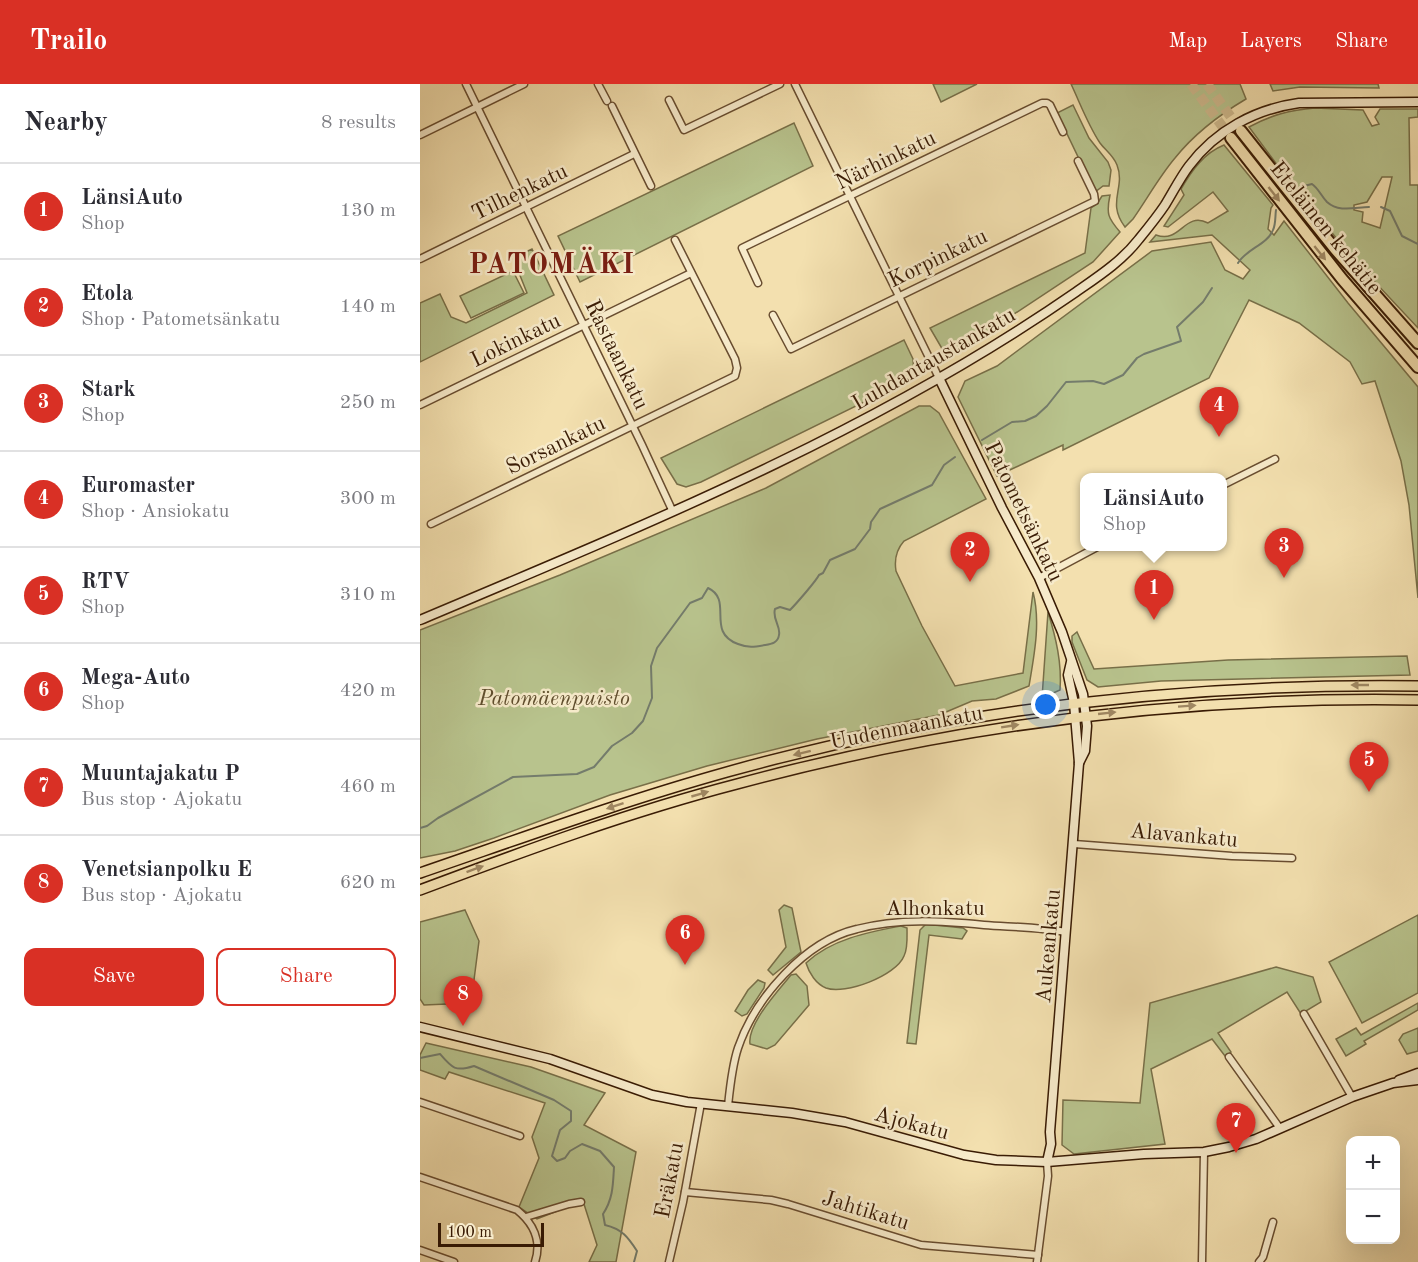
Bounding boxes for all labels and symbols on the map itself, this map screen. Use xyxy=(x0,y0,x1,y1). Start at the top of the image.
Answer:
street label: Närhinkatu xyxy=(832,127,940,194)
street label: Eteläinen kehätie xyxy=(1265,158,1386,299)
street label: Tilhenkatu xyxy=(469,160,571,225)
one-way arrow xyxy=(1268,187,1280,202)
street label: Korpinkatu xyxy=(885,225,991,292)
one-way arrow xyxy=(1314,245,1327,261)
district label: PATOMÄKI xyxy=(468,246,636,280)
street label: Rastaankatu xyxy=(580,296,652,414)
street label: Luhdantaustankatu xyxy=(848,304,1020,415)
street label: Lokinkatu xyxy=(468,310,564,372)
pin: 4 xyxy=(1200,388,1238,437)
street label: Sorsankatu xyxy=(503,412,609,479)
street label: Patometsänkatu xyxy=(980,438,1067,586)
pin: 3 xyxy=(1264,528,1304,578)
pin: 2 xyxy=(950,532,990,582)
pin: 1 xyxy=(1134,570,1174,620)
one-way arrow xyxy=(1350,680,1369,690)
park label: Patomäenpuisto xyxy=(477,688,630,710)
your location xyxy=(1031,690,1060,719)
one-way arrow xyxy=(1178,701,1197,711)
street label: Uudenmaankatu xyxy=(828,702,985,754)
one-way arrow xyxy=(1098,708,1117,718)
one-way arrow xyxy=(1001,721,1020,730)
pin: 5 xyxy=(1350,742,1388,792)
one-way arrow xyxy=(793,748,811,758)
one-way arrow xyxy=(691,789,709,798)
one-way arrow xyxy=(606,802,624,812)
street label: Alavankatu xyxy=(1129,820,1239,852)
one-way arrow xyxy=(466,864,484,874)
street label: Aukeankatu xyxy=(1033,888,1065,1004)
street label: Alhonkatu xyxy=(885,898,985,920)
pin: 6 xyxy=(666,916,704,965)
pin: 8 xyxy=(444,976,483,1026)
street label: Ajokatu xyxy=(872,1103,952,1145)
pin: 7 xyxy=(1216,1104,1256,1153)
street label: Eräkatu xyxy=(652,1140,688,1220)
street label: Jahtikatu xyxy=(819,1187,912,1235)
scale bar xyxy=(438,1220,544,1248)

